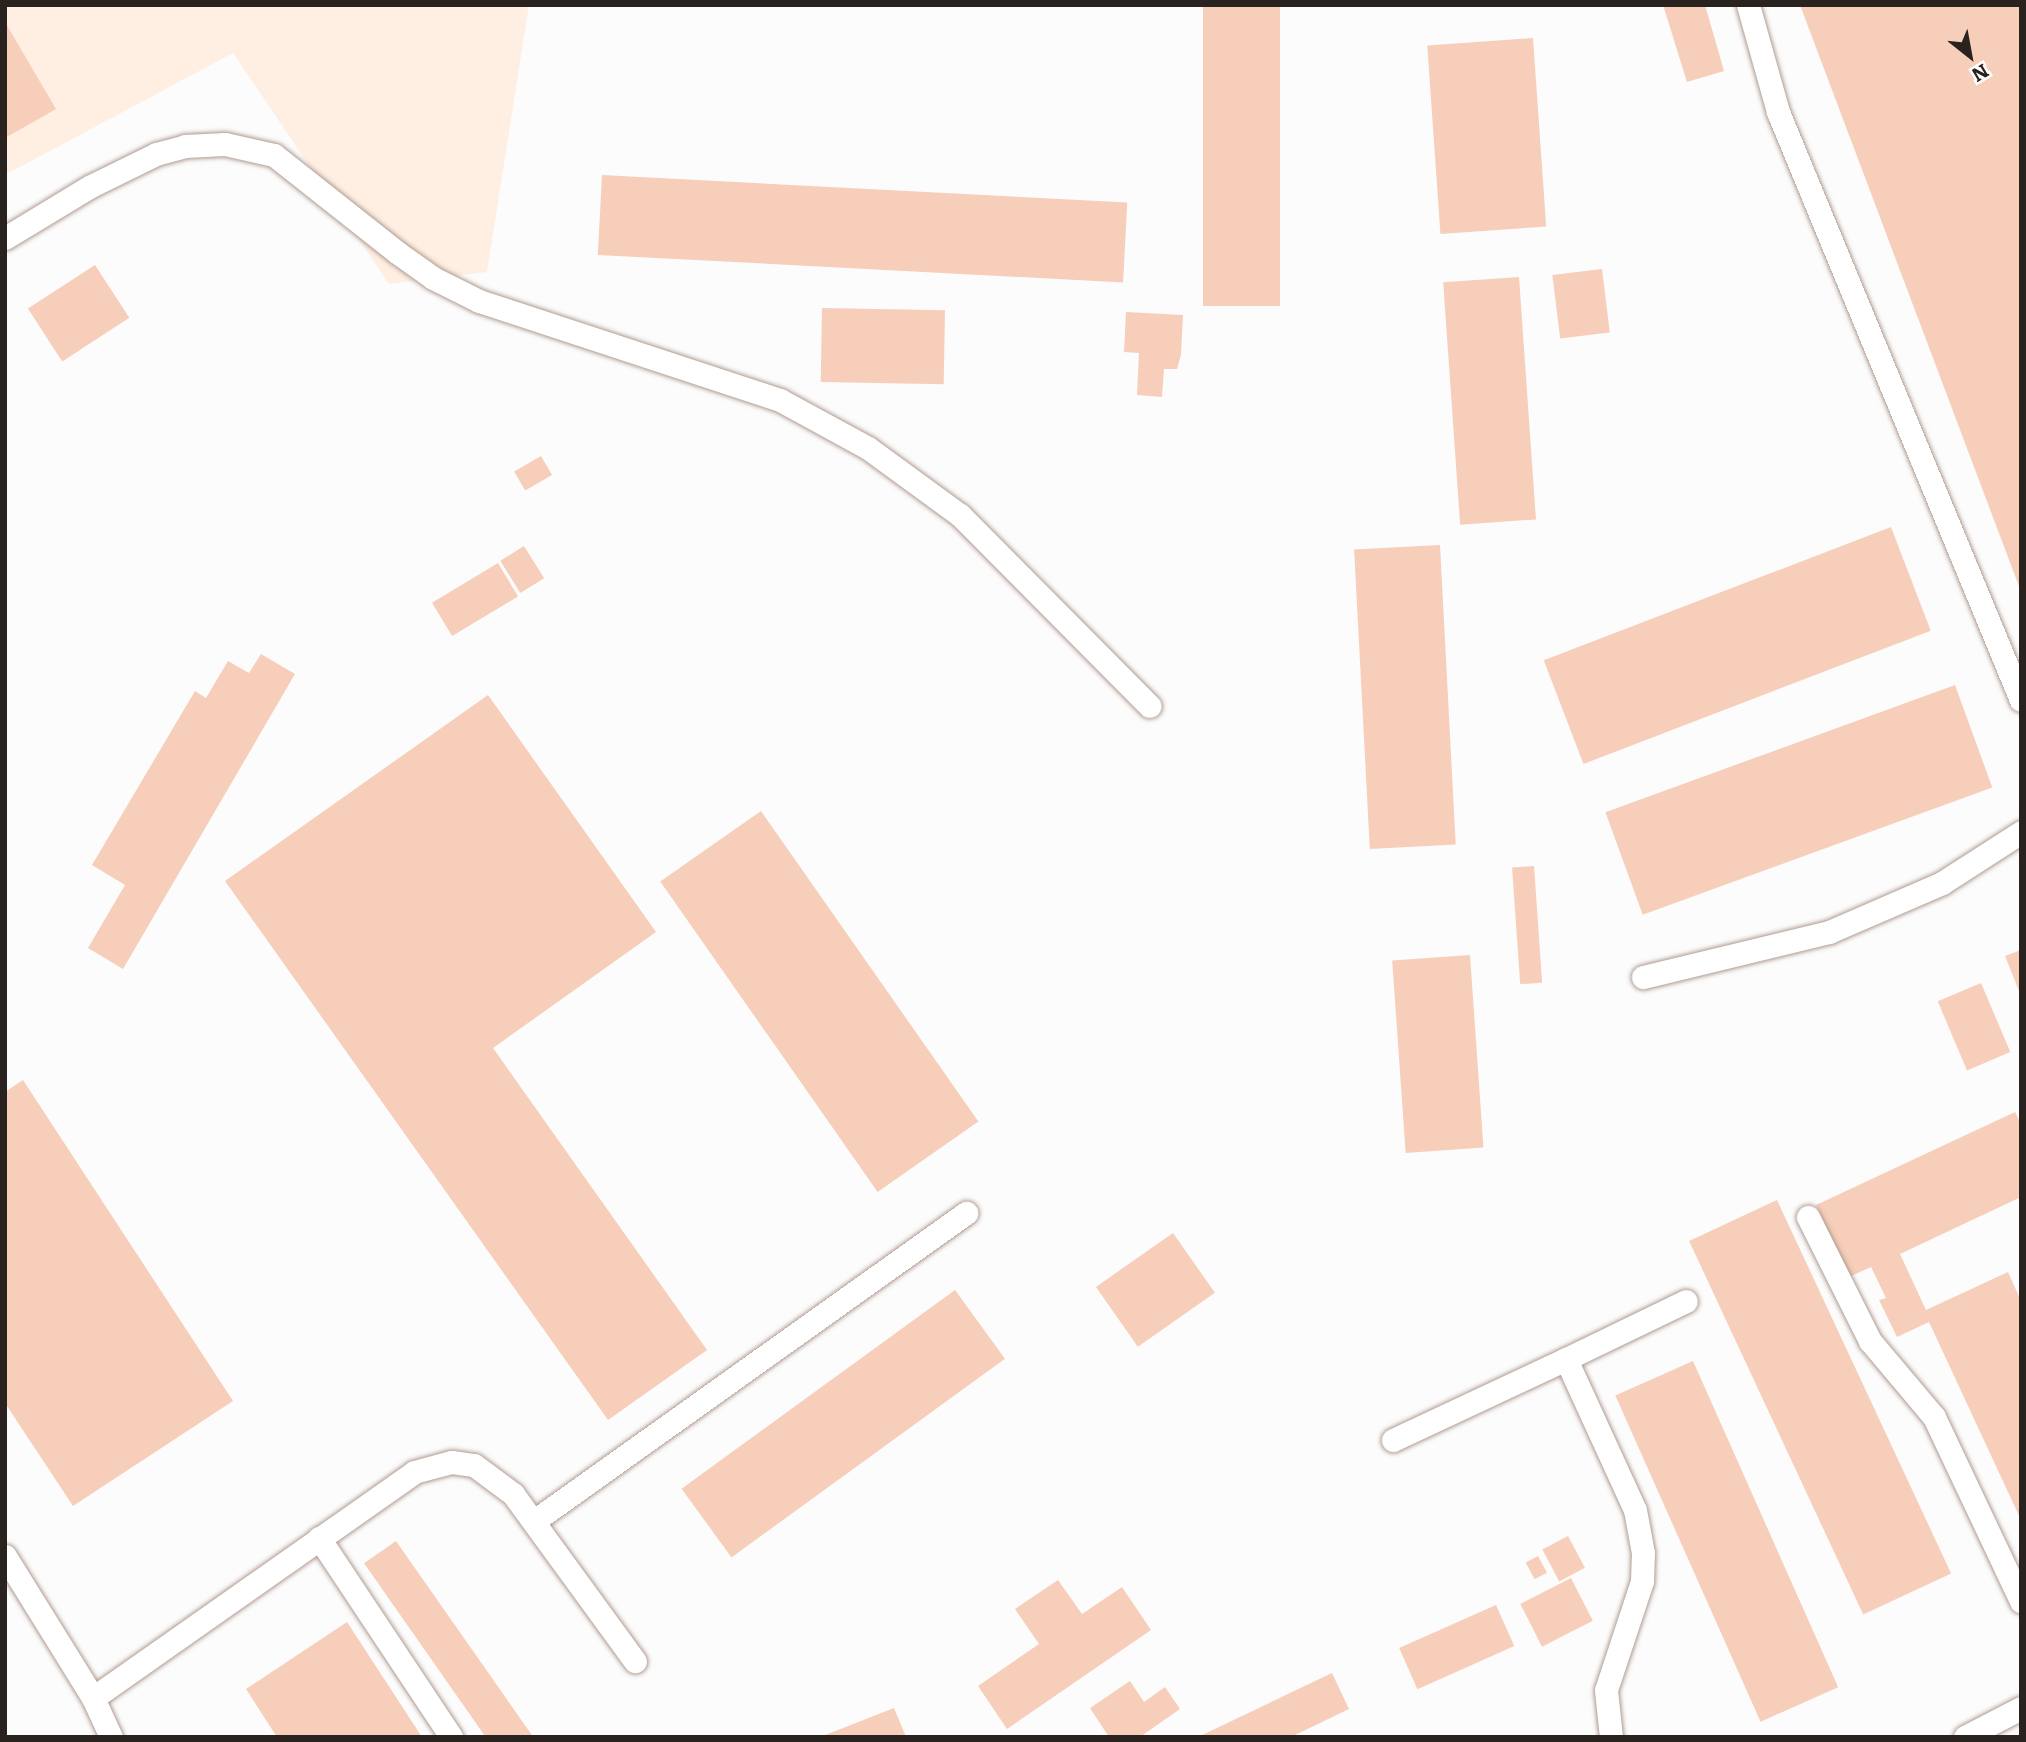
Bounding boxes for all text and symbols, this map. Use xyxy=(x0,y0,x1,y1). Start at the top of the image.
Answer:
north arrow xyxy=(1935,21,2005,91)
text: N xyxy=(1967,58,1995,90)

